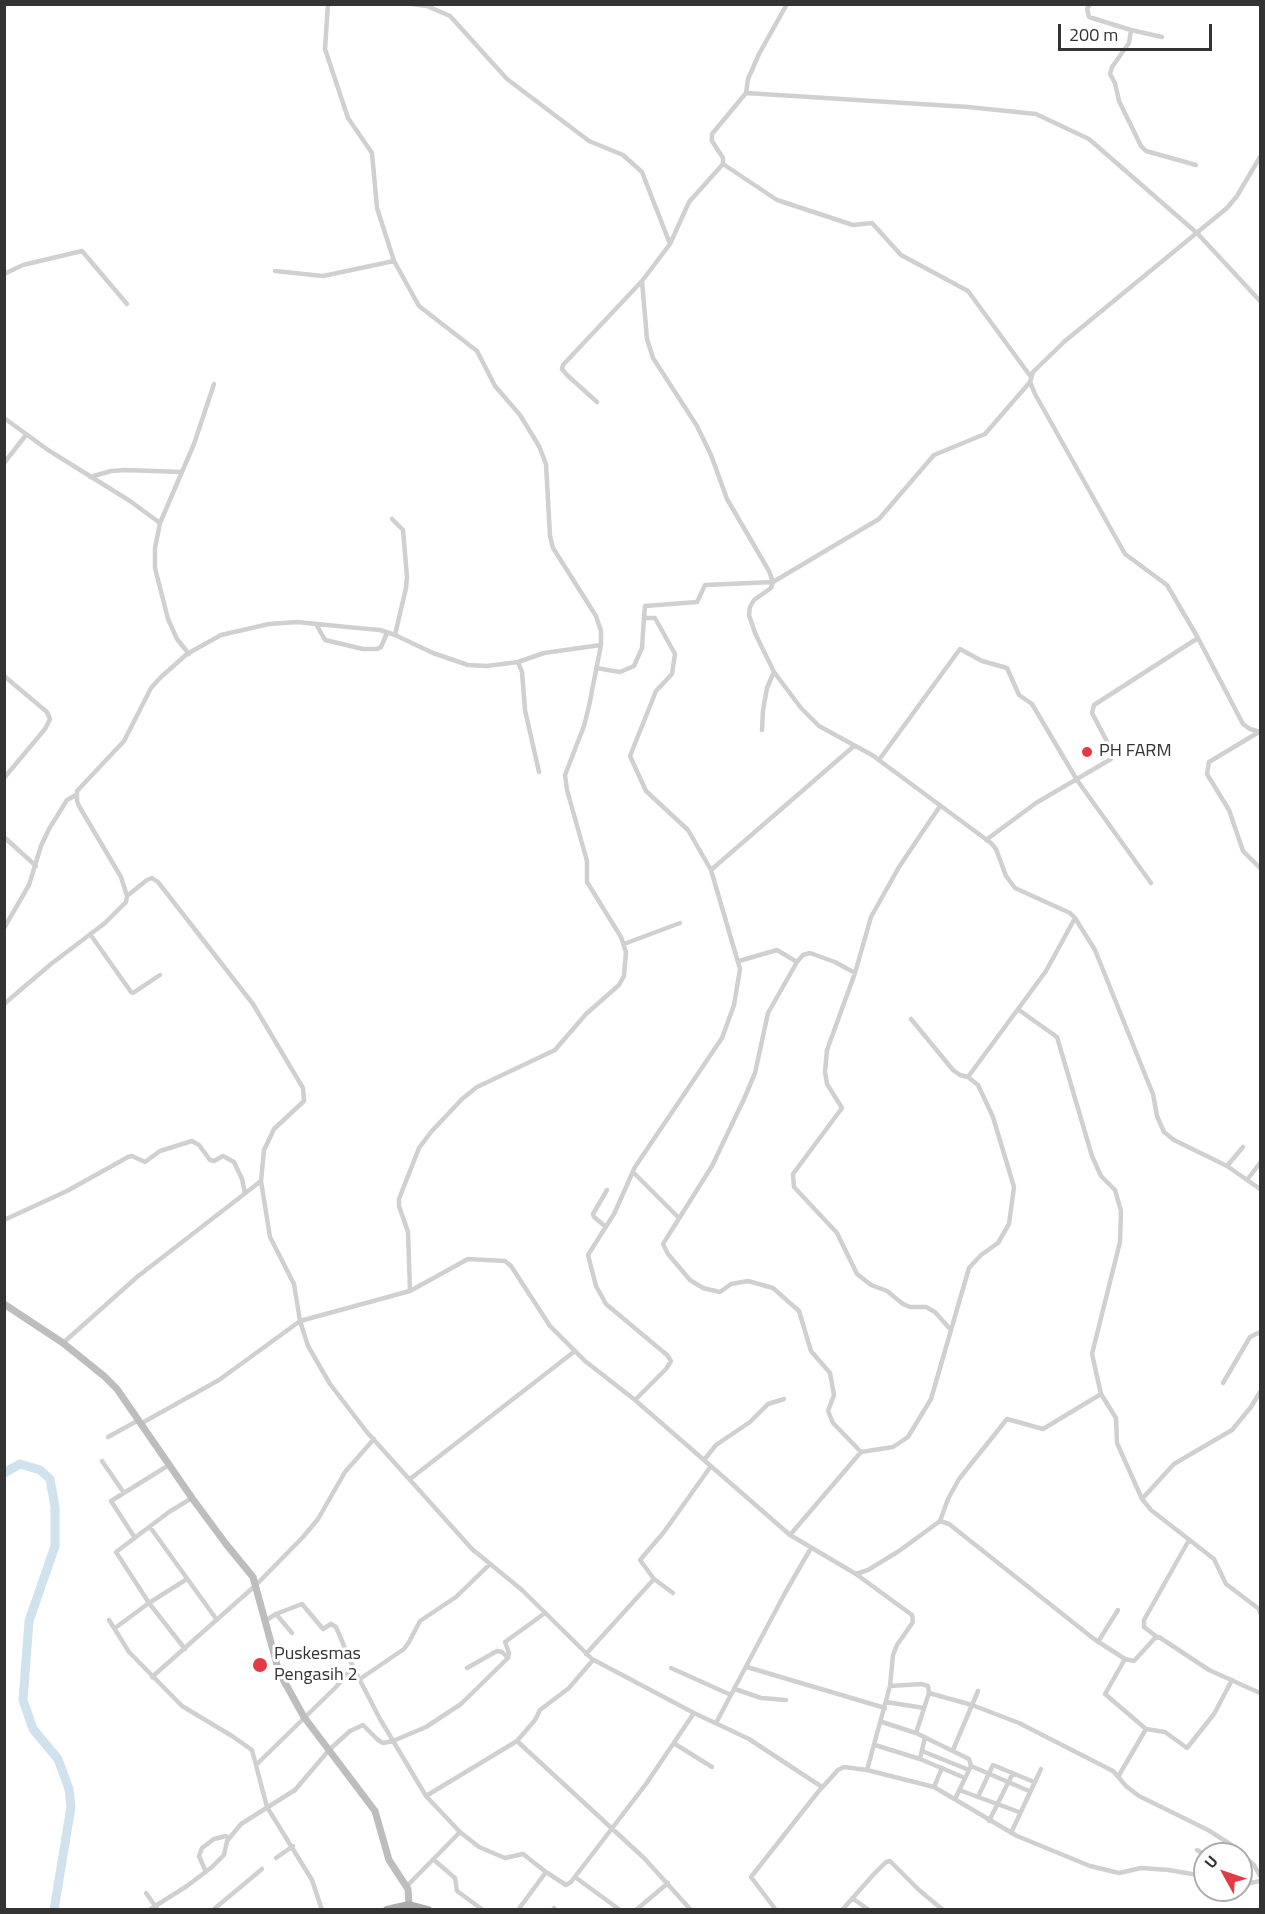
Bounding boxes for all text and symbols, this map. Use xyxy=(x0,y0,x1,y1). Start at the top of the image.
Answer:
scale bar xyxy=(1061,12,1216,50)
text: 200 m xyxy=(1069,21,1118,48)
place label: PH FARM xyxy=(1099,741,1172,763)
marker: PH FARM xyxy=(1080,745,1094,759)
place label: Puskesmas Pengasih 2 xyxy=(274,1644,361,1686)
marker: Puskesmas Pengasih 2 xyxy=(251,1656,269,1674)
north arrow xyxy=(1193,1842,1253,1902)
text: U xyxy=(1198,1850,1223,1873)

